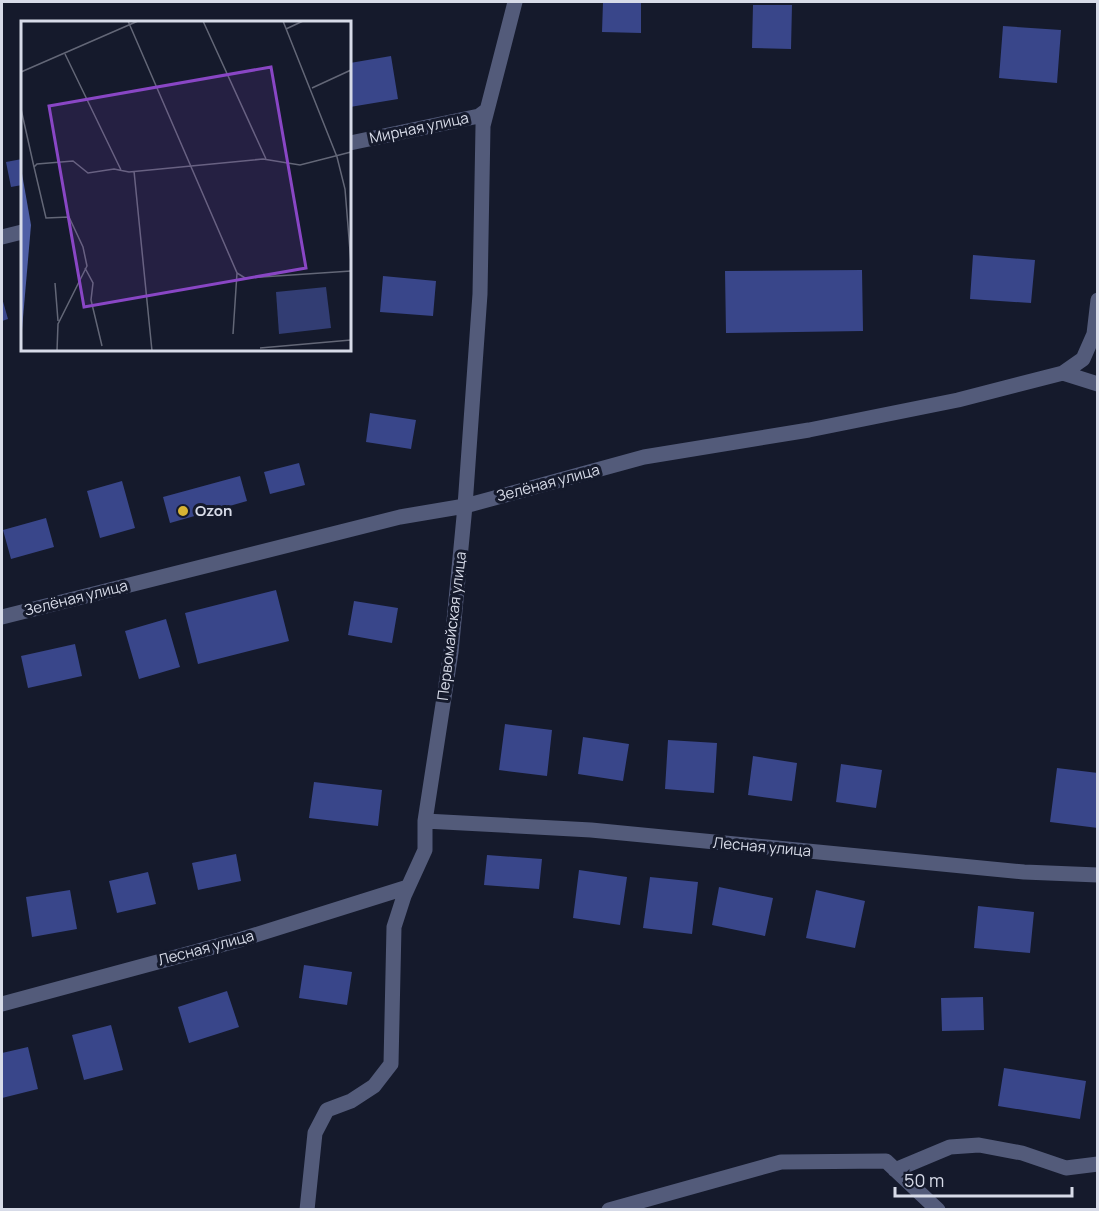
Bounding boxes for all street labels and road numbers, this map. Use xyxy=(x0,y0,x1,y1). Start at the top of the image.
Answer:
street label: Мирная улица xyxy=(367,107,470,148)
street label: Зелёная улица xyxy=(494,459,602,506)
street label: Первомайская улица xyxy=(432,550,471,702)
street label: Зелёная улица xyxy=(22,575,130,621)
street label: Лесная улица xyxy=(712,832,812,861)
street label: Лесная улица xyxy=(156,925,256,970)

